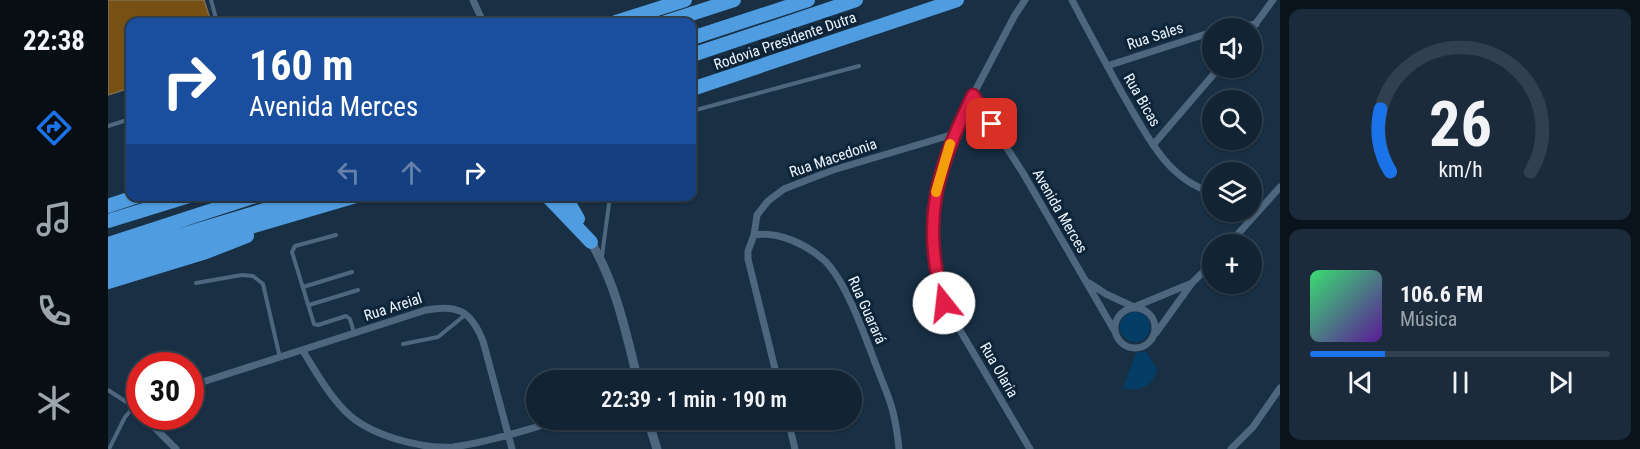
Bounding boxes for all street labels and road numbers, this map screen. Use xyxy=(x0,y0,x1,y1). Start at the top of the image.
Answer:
street label: Rodovia Presidente Dutra xyxy=(712,8,858,74)
street label: Rua Sales xyxy=(1125,18,1186,54)
street label: Rua Bicas xyxy=(1120,70,1164,130)
street label: Rua Macedonia xyxy=(787,135,879,181)
street label: Avenida Merces xyxy=(1029,166,1091,256)
street label: Rua Guarará xyxy=(844,273,890,347)
street label: Rua Areial xyxy=(362,289,424,325)
street label: Rua Olaria xyxy=(976,339,1022,401)

